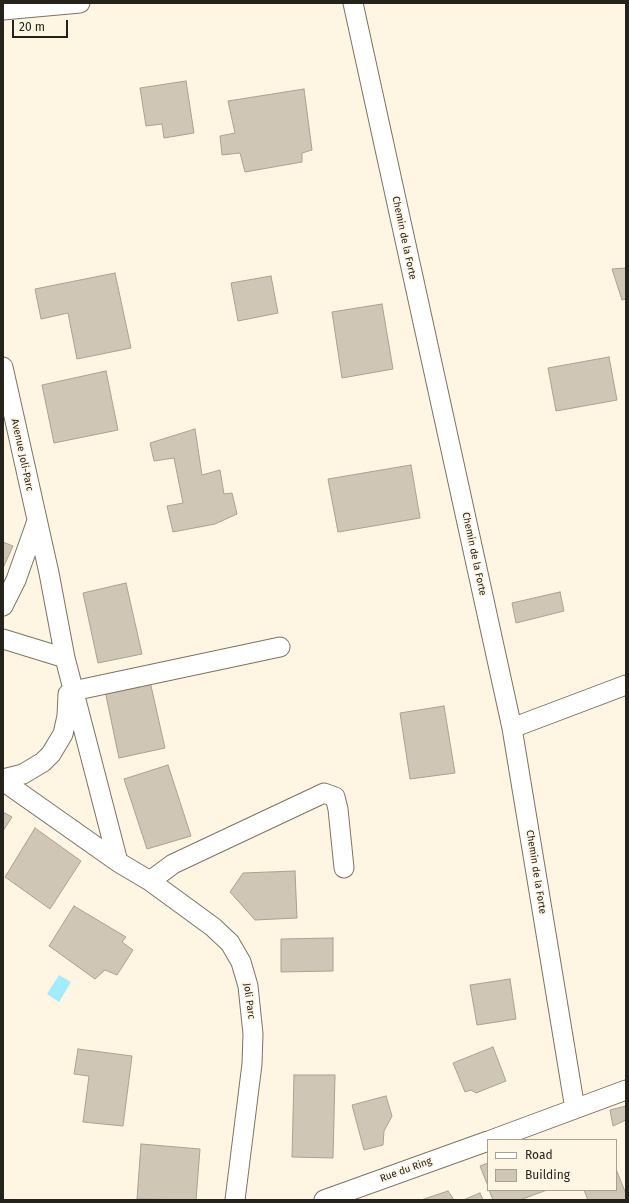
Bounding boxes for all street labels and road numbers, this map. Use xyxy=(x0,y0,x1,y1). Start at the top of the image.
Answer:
street label: Chemin de la Forte xyxy=(389,195,419,281)
street label: Avenue Joli-Parc xyxy=(8,418,36,492)
street label: Chemin de la Forte xyxy=(459,511,489,597)
street label: Chemin de la Forte xyxy=(523,829,549,915)
street label: Joli Parc xyxy=(241,982,257,1020)
street label: Rue du Ring xyxy=(378,1155,434,1185)

